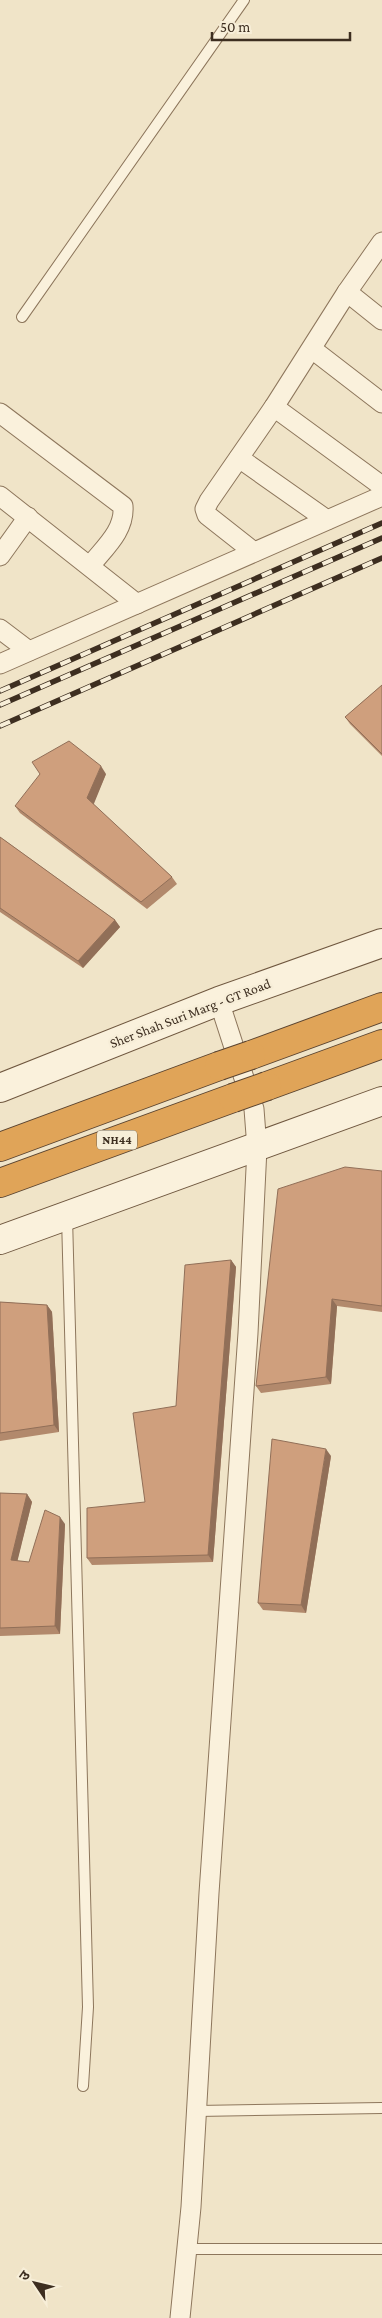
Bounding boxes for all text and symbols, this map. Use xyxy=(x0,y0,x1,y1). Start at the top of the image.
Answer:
scale bar xyxy=(212,10,350,42)
text: 50 m xyxy=(220,19,250,35)
street label: Sher Shah Suri Marg - GT Road xyxy=(107,975,273,1051)
road number: NH44 xyxy=(97,1130,137,1150)
north arrow xyxy=(10,2258,60,2308)
text: उ xyxy=(15,2267,34,2283)

